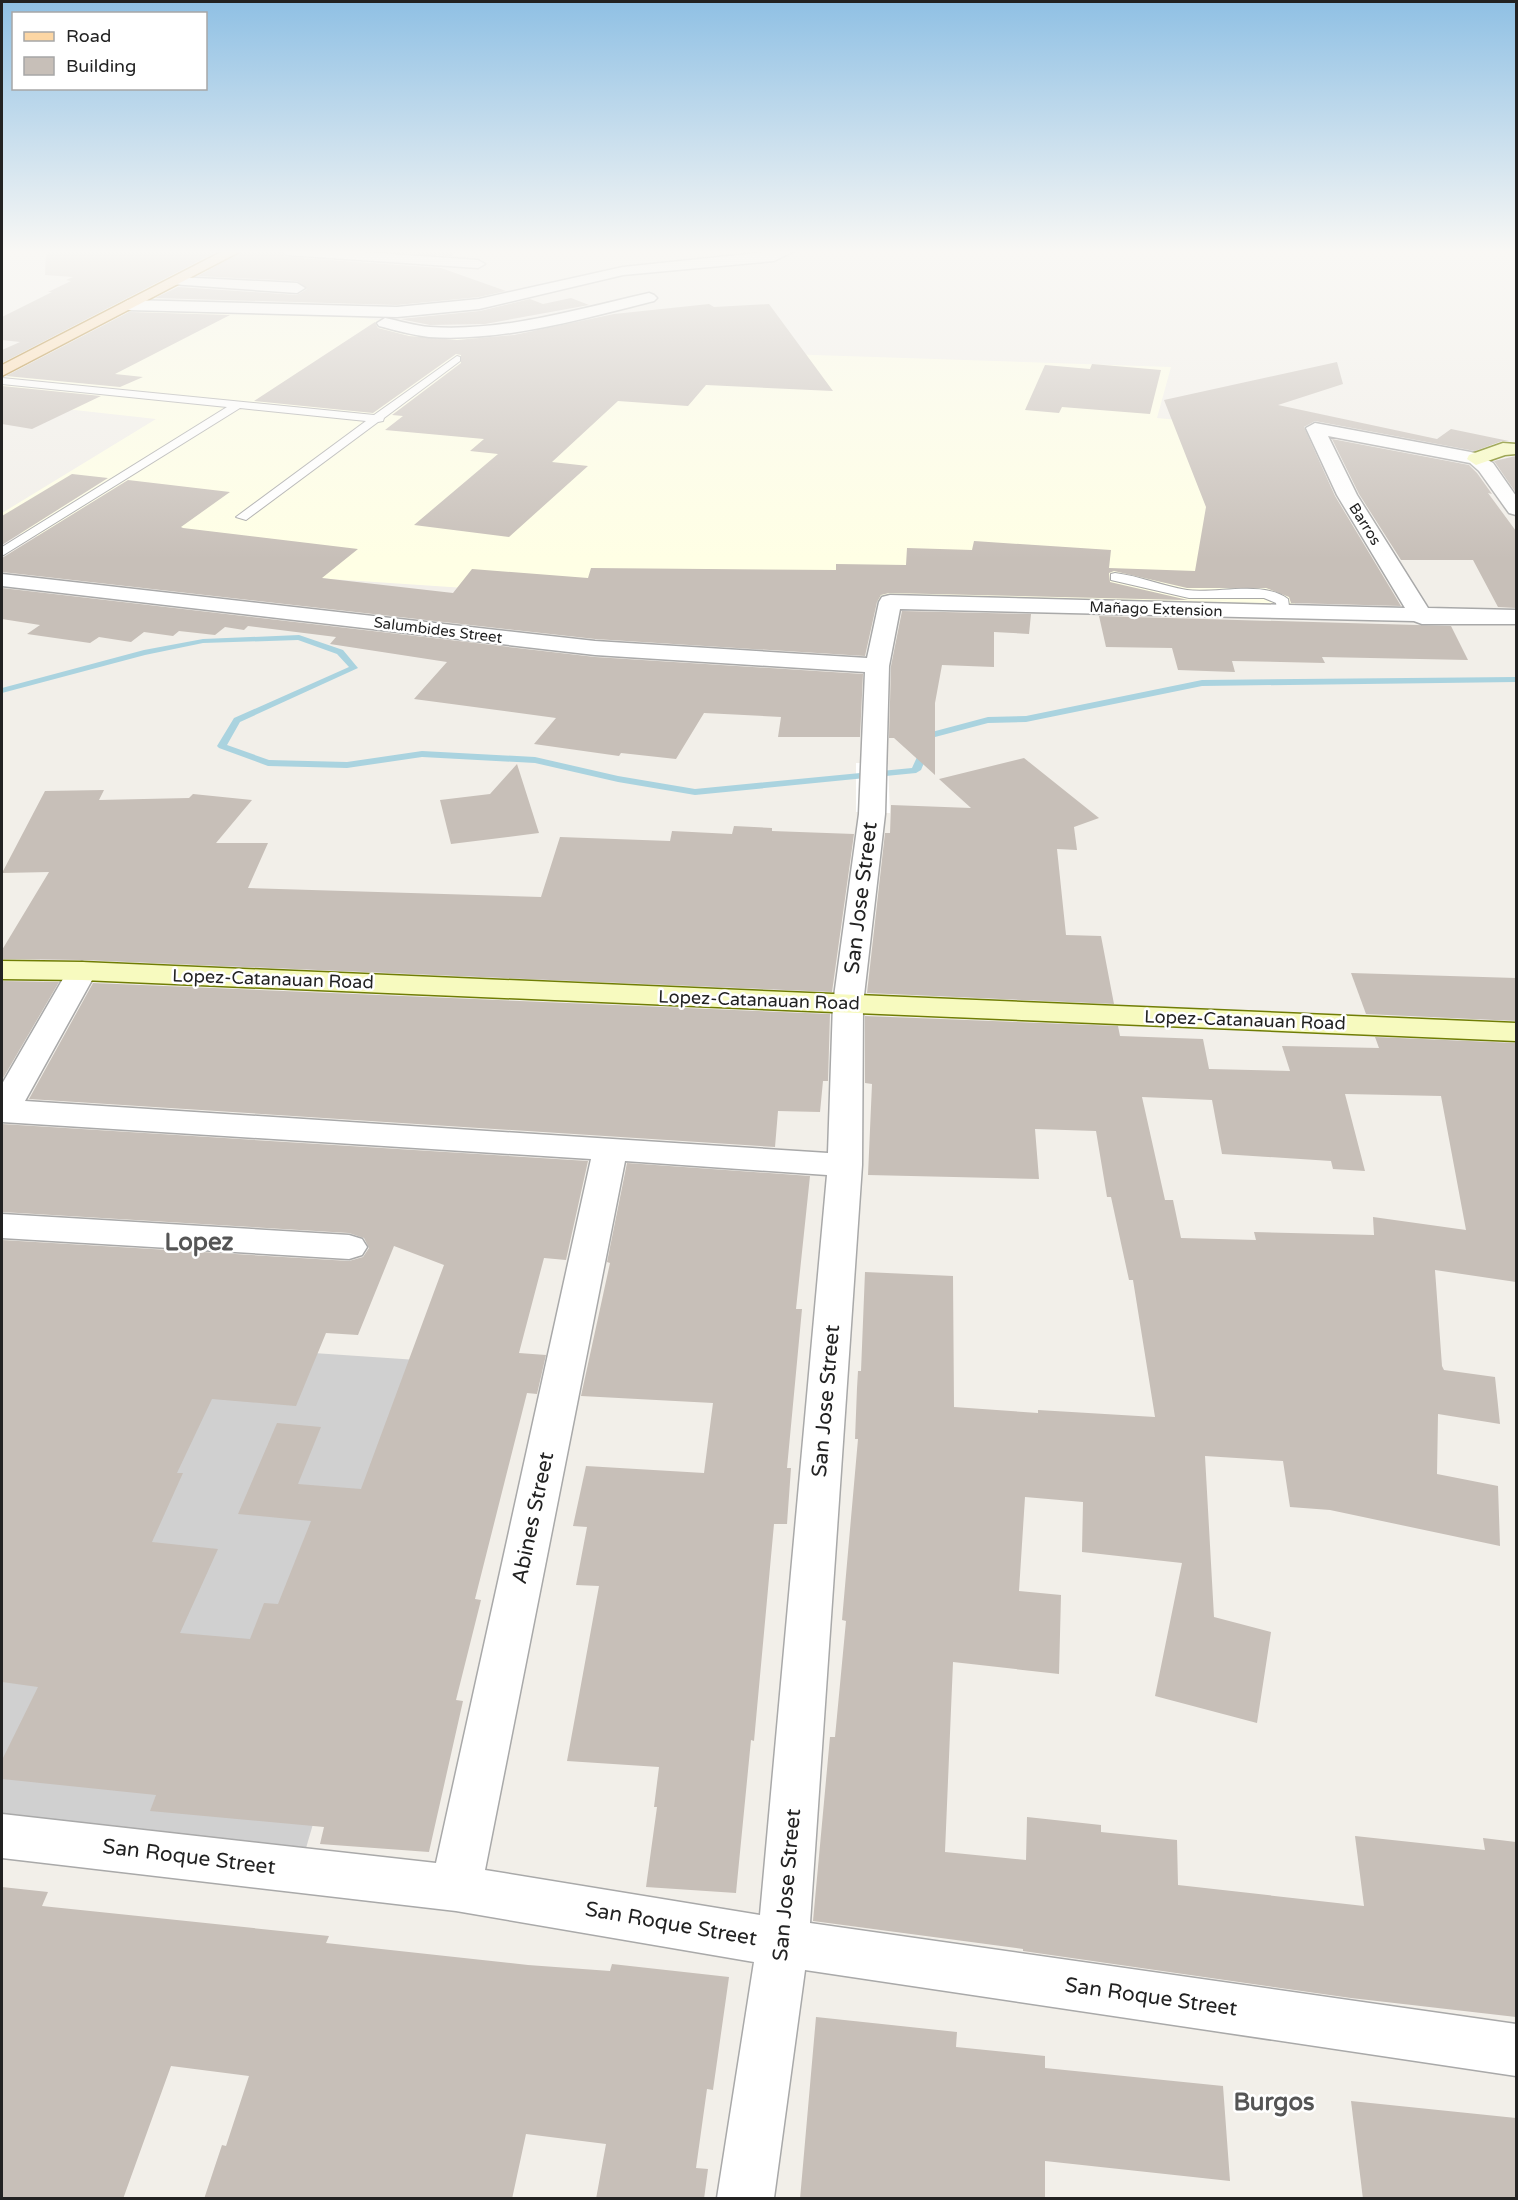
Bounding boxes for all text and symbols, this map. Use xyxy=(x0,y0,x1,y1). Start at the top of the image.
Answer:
legend xyxy=(12,12,207,90)
text: Road xyxy=(66,25,111,47)
text: Building xyxy=(66,55,136,77)
street label: Barros xyxy=(1345,500,1385,548)
street label: Mañago Extension xyxy=(1089,598,1223,620)
street label: Salumbides Street xyxy=(373,613,504,647)
street label: San Jose Street xyxy=(839,821,883,975)
street label: Lopez-Catanauan Road xyxy=(172,964,374,994)
street label: Lopez-Catanauan Road xyxy=(658,985,860,1015)
street label: Lopez-Catanauan Road xyxy=(1144,1005,1346,1035)
district label: Lopez xyxy=(164,1228,234,1257)
street label: San Jose Street xyxy=(807,1324,845,1478)
street label: Abines Street xyxy=(507,1450,559,1586)
street label: San Jose Street xyxy=(768,1808,806,1962)
street label: San Roque Street xyxy=(101,1834,277,1880)
street label: San Roque Street xyxy=(583,1897,759,1951)
street label: San Roque Street xyxy=(1063,1973,1239,2021)
district label: Burgos xyxy=(1233,2088,1315,2117)

